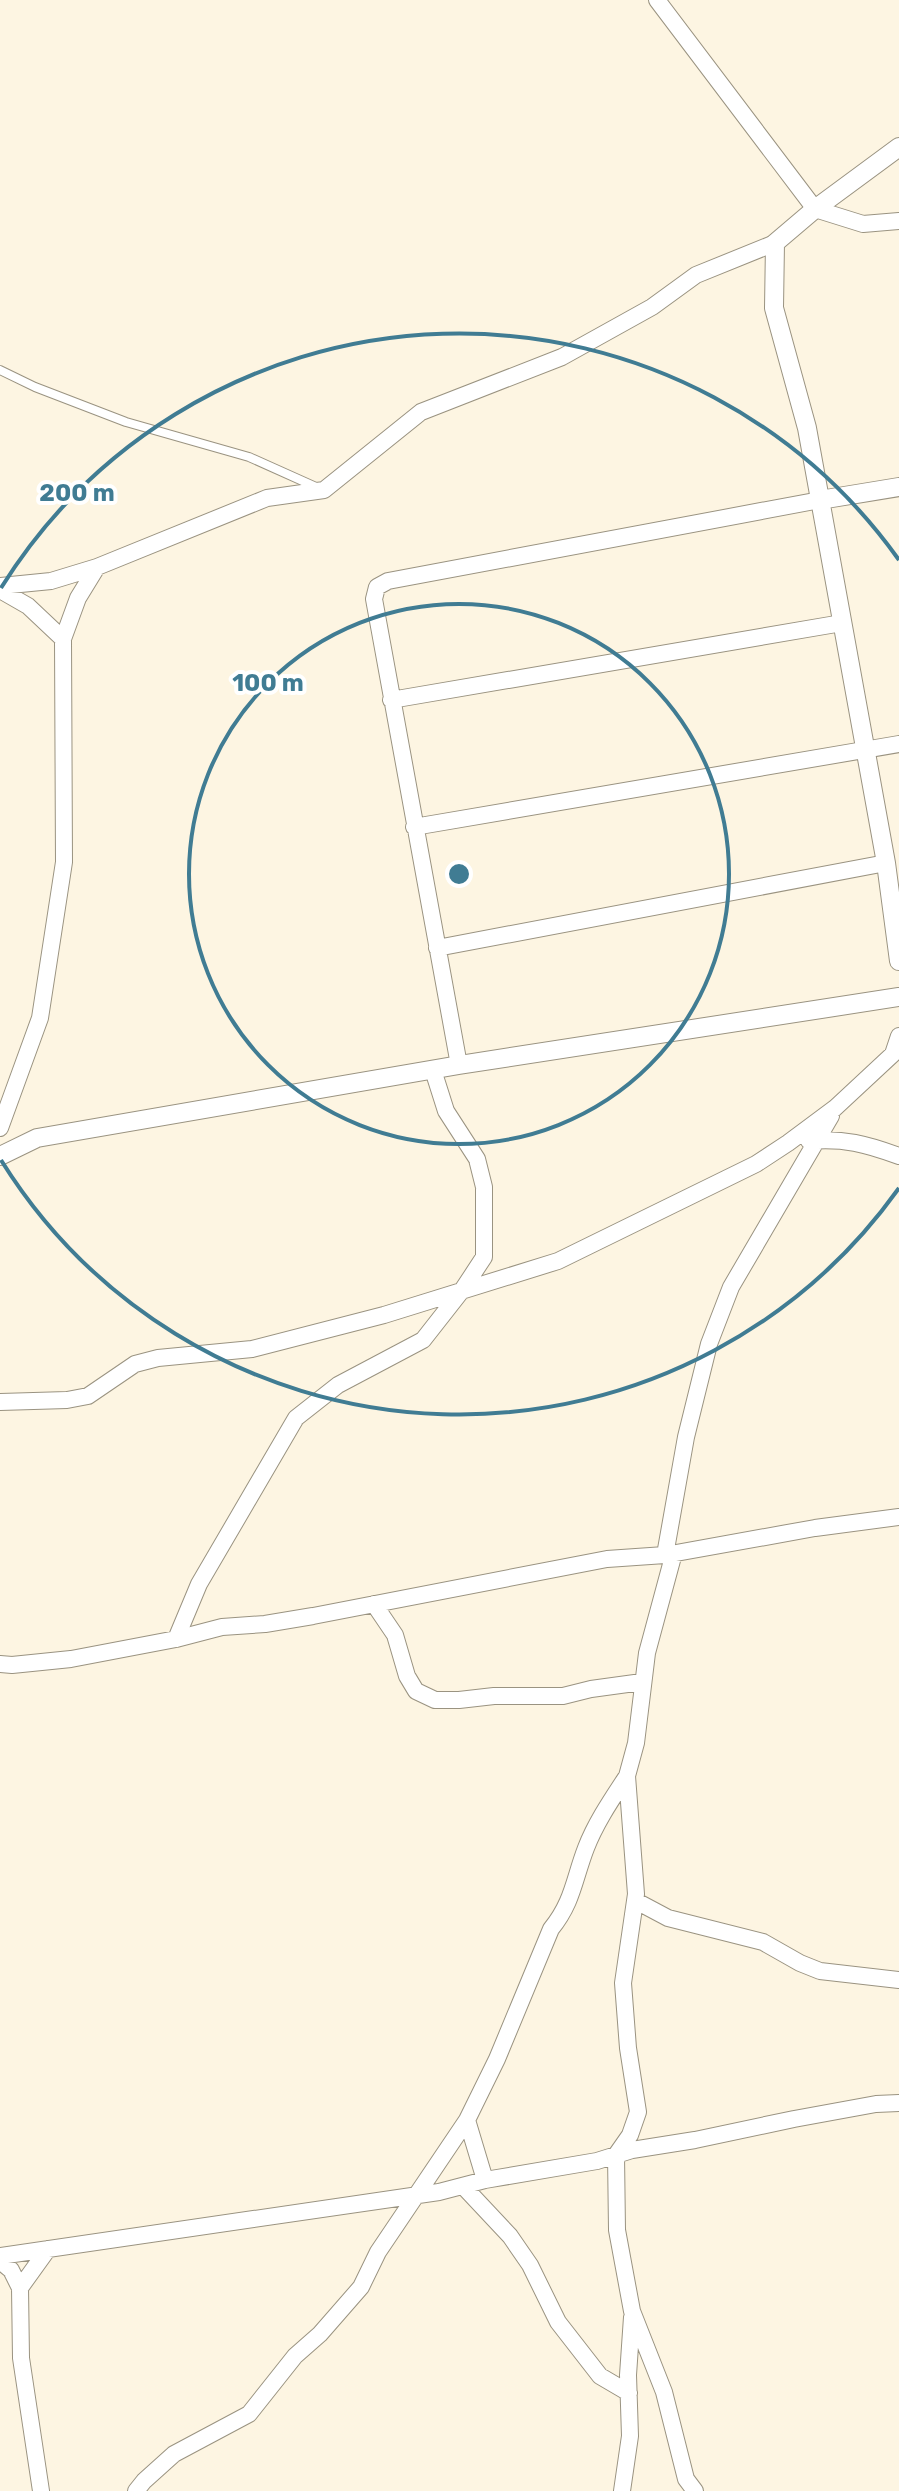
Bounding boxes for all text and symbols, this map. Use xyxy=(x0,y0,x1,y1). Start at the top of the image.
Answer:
text: 200 m xyxy=(39,479,115,507)
text: 100 m xyxy=(232,669,304,697)
centre of rings xyxy=(445,860,473,888)

